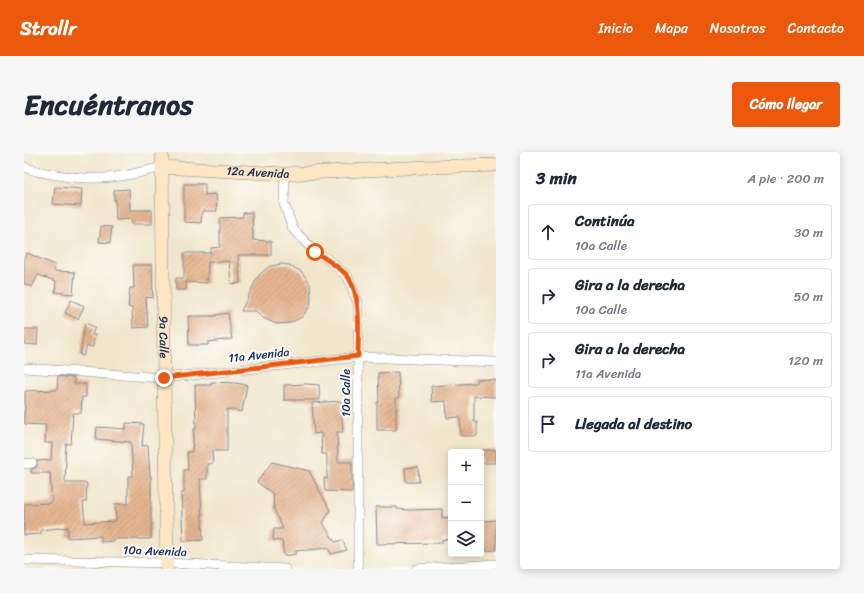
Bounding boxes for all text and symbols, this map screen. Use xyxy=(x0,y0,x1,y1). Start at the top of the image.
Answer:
text: Strollr xyxy=(20,12,76,45)
text: Inicio xyxy=(598,16,633,41)
text: Mapa xyxy=(655,16,688,41)
text: Nosotros xyxy=(710,16,765,41)
text: Contacto xyxy=(787,16,844,41)
text: Encuéntranos xyxy=(24,80,193,129)
button: Cómo llegar xyxy=(732,82,840,127)
street label: 12a Avenida xyxy=(226,160,290,185)
text: 3 min xyxy=(536,163,577,193)
text: A pie · 200 m xyxy=(747,167,824,190)
text: Continúa xyxy=(575,208,634,234)
icon: ahead xyxy=(537,221,559,243)
text: 30 m xyxy=(794,221,823,244)
text: 10a Calle xyxy=(575,234,627,257)
route start xyxy=(306,243,324,261)
text: Gira a la derecha xyxy=(575,272,685,298)
icon: right xyxy=(537,285,559,307)
text: 50 m xyxy=(793,285,823,308)
text: 10a Calle xyxy=(575,298,627,321)
street label: 9a Calle xyxy=(152,316,175,359)
text: Gira a la derecha xyxy=(575,336,685,362)
street label: 11a Avenida xyxy=(227,341,291,369)
icon: right xyxy=(537,349,559,371)
text: 120 m xyxy=(788,349,823,372)
text: 11a Avenida xyxy=(575,362,641,385)
route end xyxy=(155,369,173,387)
street label: 10a Calle xyxy=(335,369,357,417)
text: Llegada al destino xyxy=(575,411,692,437)
icon: arrive xyxy=(537,413,559,435)
map controls xyxy=(448,449,484,557)
button: + xyxy=(448,449,484,485)
button: − xyxy=(448,485,484,521)
button: layers xyxy=(448,521,484,557)
street label: 10a Avenida xyxy=(123,539,187,563)

